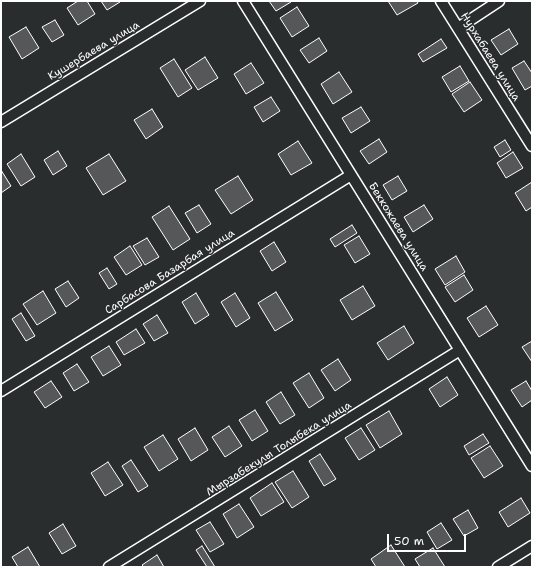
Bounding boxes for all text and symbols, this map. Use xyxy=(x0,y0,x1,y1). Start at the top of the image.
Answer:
street label: Нурхабаева улица xyxy=(457,10,523,104)
street label: Кушербаева улица xyxy=(46,19,142,83)
street label: Беккожаева улица xyxy=(365,180,431,274)
street label: Сарбасова Базарбая улица xyxy=(103,227,237,317)
street label: Мырзабекулы Толыбека улица xyxy=(204,399,354,499)
scale bar xyxy=(389,526,468,552)
text: 50 m xyxy=(394,533,424,549)

